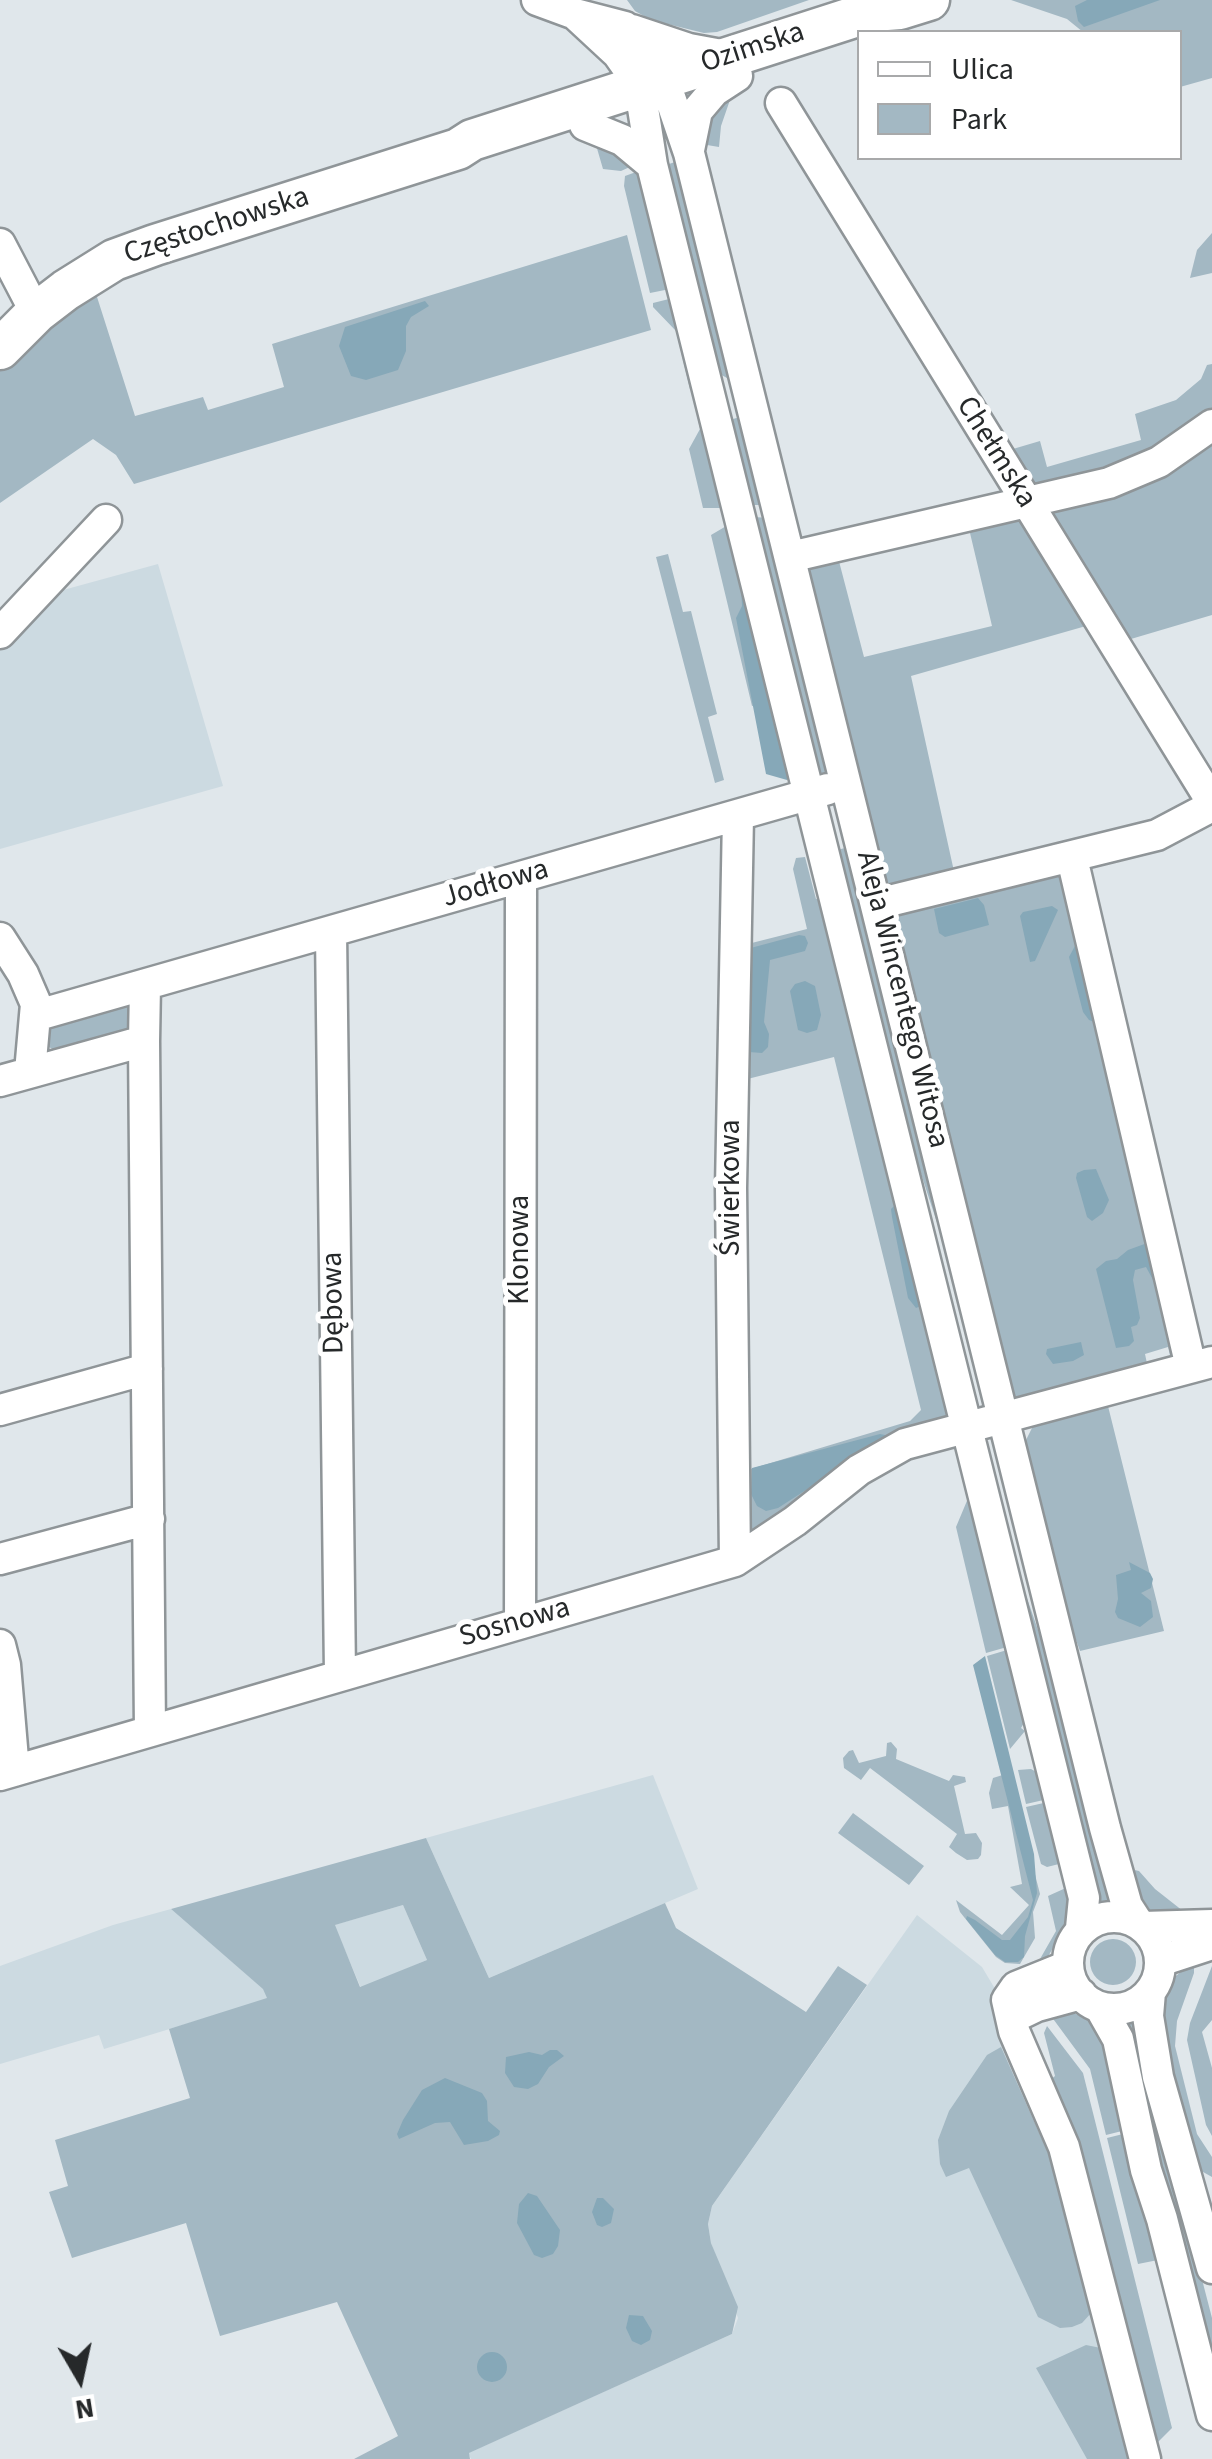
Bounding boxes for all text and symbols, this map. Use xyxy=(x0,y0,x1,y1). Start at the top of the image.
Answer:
street label: Ozimska xyxy=(697,15,809,83)
legend xyxy=(857,30,1182,160)
text: Ulica xyxy=(951,48,1014,91)
text: Park xyxy=(951,98,1007,141)
street label: Częstochowska xyxy=(120,180,314,274)
street label: Chełmska xyxy=(947,391,1043,515)
street label: Aleja Wincentego Witosa xyxy=(847,848,955,1152)
street label: Jodłowa xyxy=(439,853,553,917)
street label: Świerkowa xyxy=(714,1119,750,1257)
street label: Klonowa xyxy=(503,1195,539,1305)
street label: Dębowa xyxy=(316,1251,354,1355)
street label: Sosnowa xyxy=(455,1591,575,1657)
north arrow xyxy=(30,2329,130,2429)
text: N xyxy=(72,2387,97,2430)

